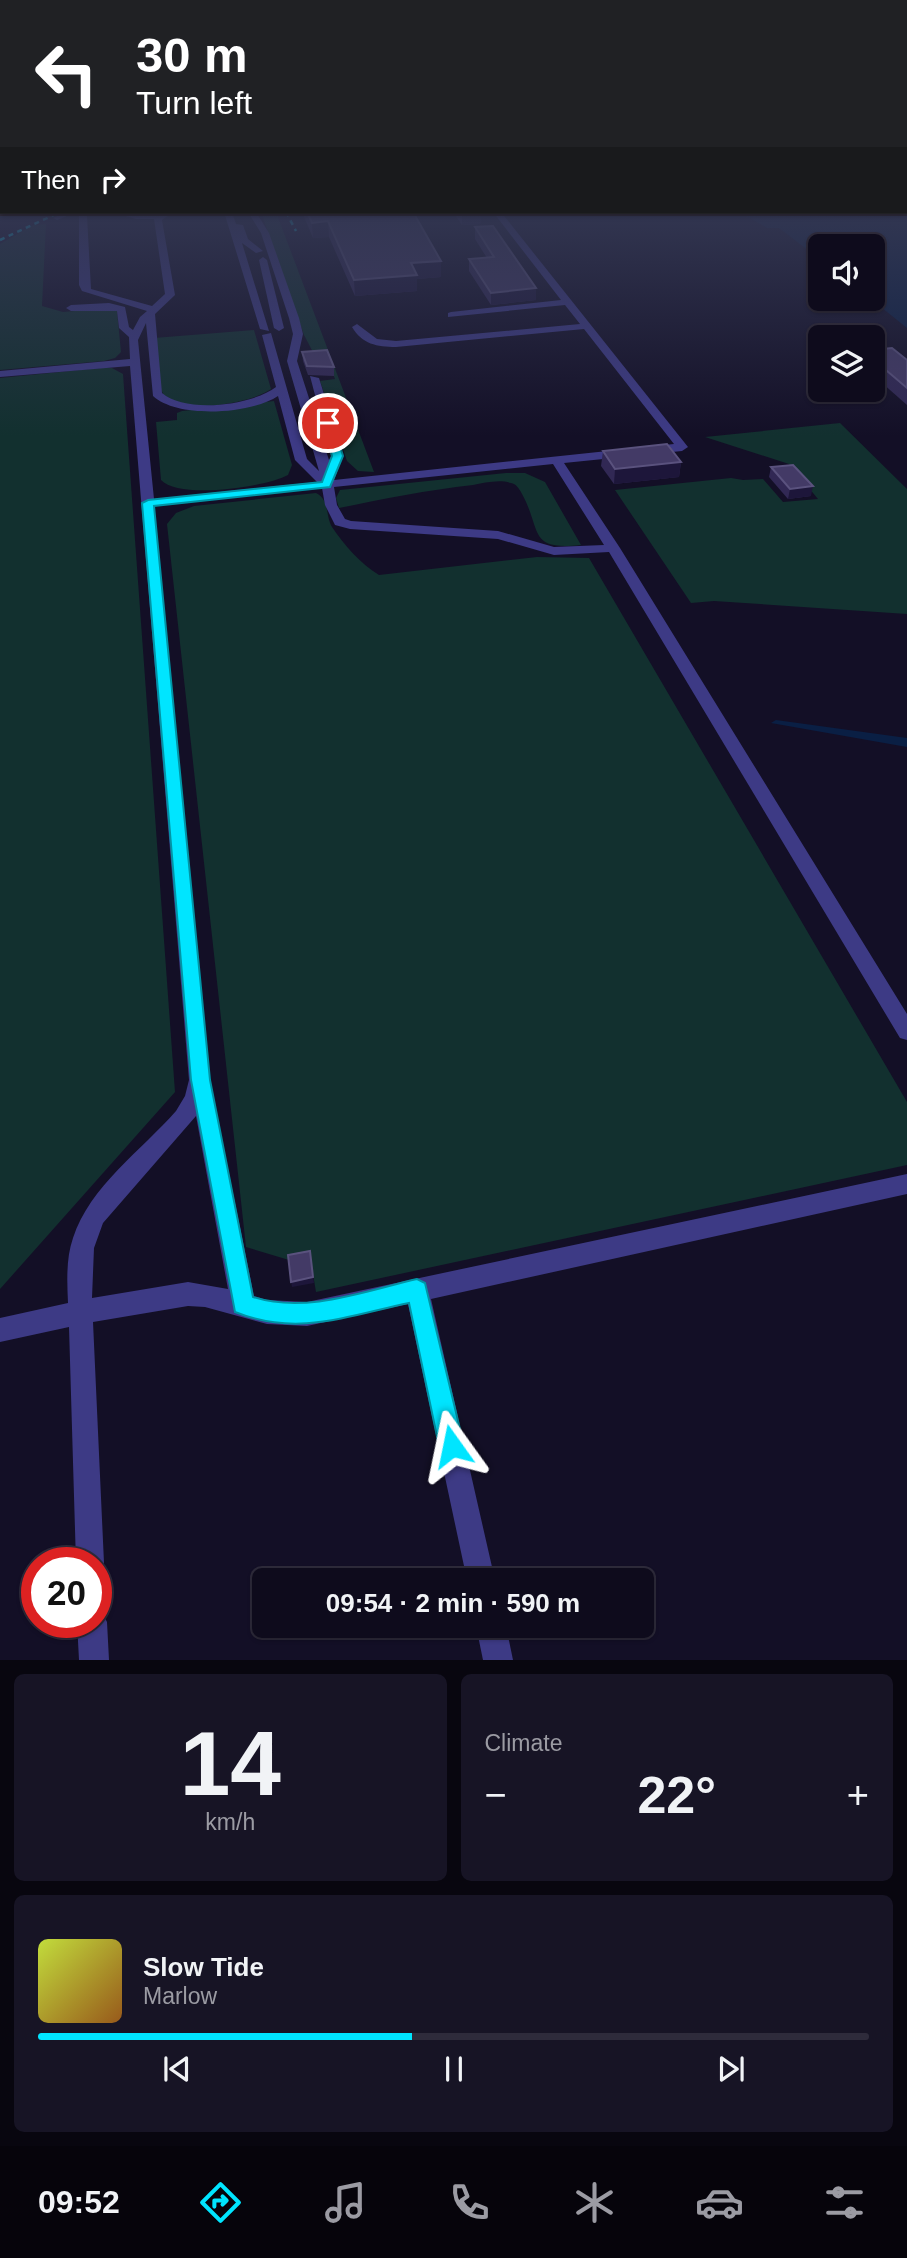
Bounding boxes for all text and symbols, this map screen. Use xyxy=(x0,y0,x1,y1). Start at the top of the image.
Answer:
icon: left xyxy=(21,28,112,119)
text: 30 m xyxy=(136,28,248,82)
text: Turn left xyxy=(136,85,252,121)
icon: right xyxy=(94,161,132,199)
text: Then xyxy=(21,165,80,195)
map controls xyxy=(808,234,885,402)
button: sound xyxy=(808,234,885,311)
button: layers xyxy=(808,325,885,402)
pin xyxy=(298,393,358,453)
icon: arrive xyxy=(309,404,347,442)
position arrow xyxy=(415,1409,489,1483)
speed limit sign: 20 xyxy=(21,1547,112,1638)
text: 09:54 · 2 min · 590 m xyxy=(326,1588,580,1618)
text: 14 xyxy=(180,1713,281,1814)
text: Climate xyxy=(485,1730,562,1756)
text: 22° xyxy=(637,1766,716,1824)
text: − xyxy=(485,1774,507,1816)
text: + xyxy=(847,1774,869,1816)
text: km/h xyxy=(205,1809,255,1835)
text: Slow Tide xyxy=(143,1952,264,1982)
text: Marlow xyxy=(143,1983,217,2009)
icon: previous xyxy=(158,2050,196,2088)
icon: pause xyxy=(435,2050,473,2088)
icon: next xyxy=(712,2050,750,2088)
icon: directions xyxy=(196,2178,245,2227)
icon: music xyxy=(321,2178,370,2227)
icon: phone xyxy=(445,2178,494,2227)
icon: climate xyxy=(570,2178,619,2227)
icon: car xyxy=(695,2178,744,2227)
icon: filters xyxy=(820,2178,869,2227)
text: 09:52 xyxy=(38,2184,120,2220)

